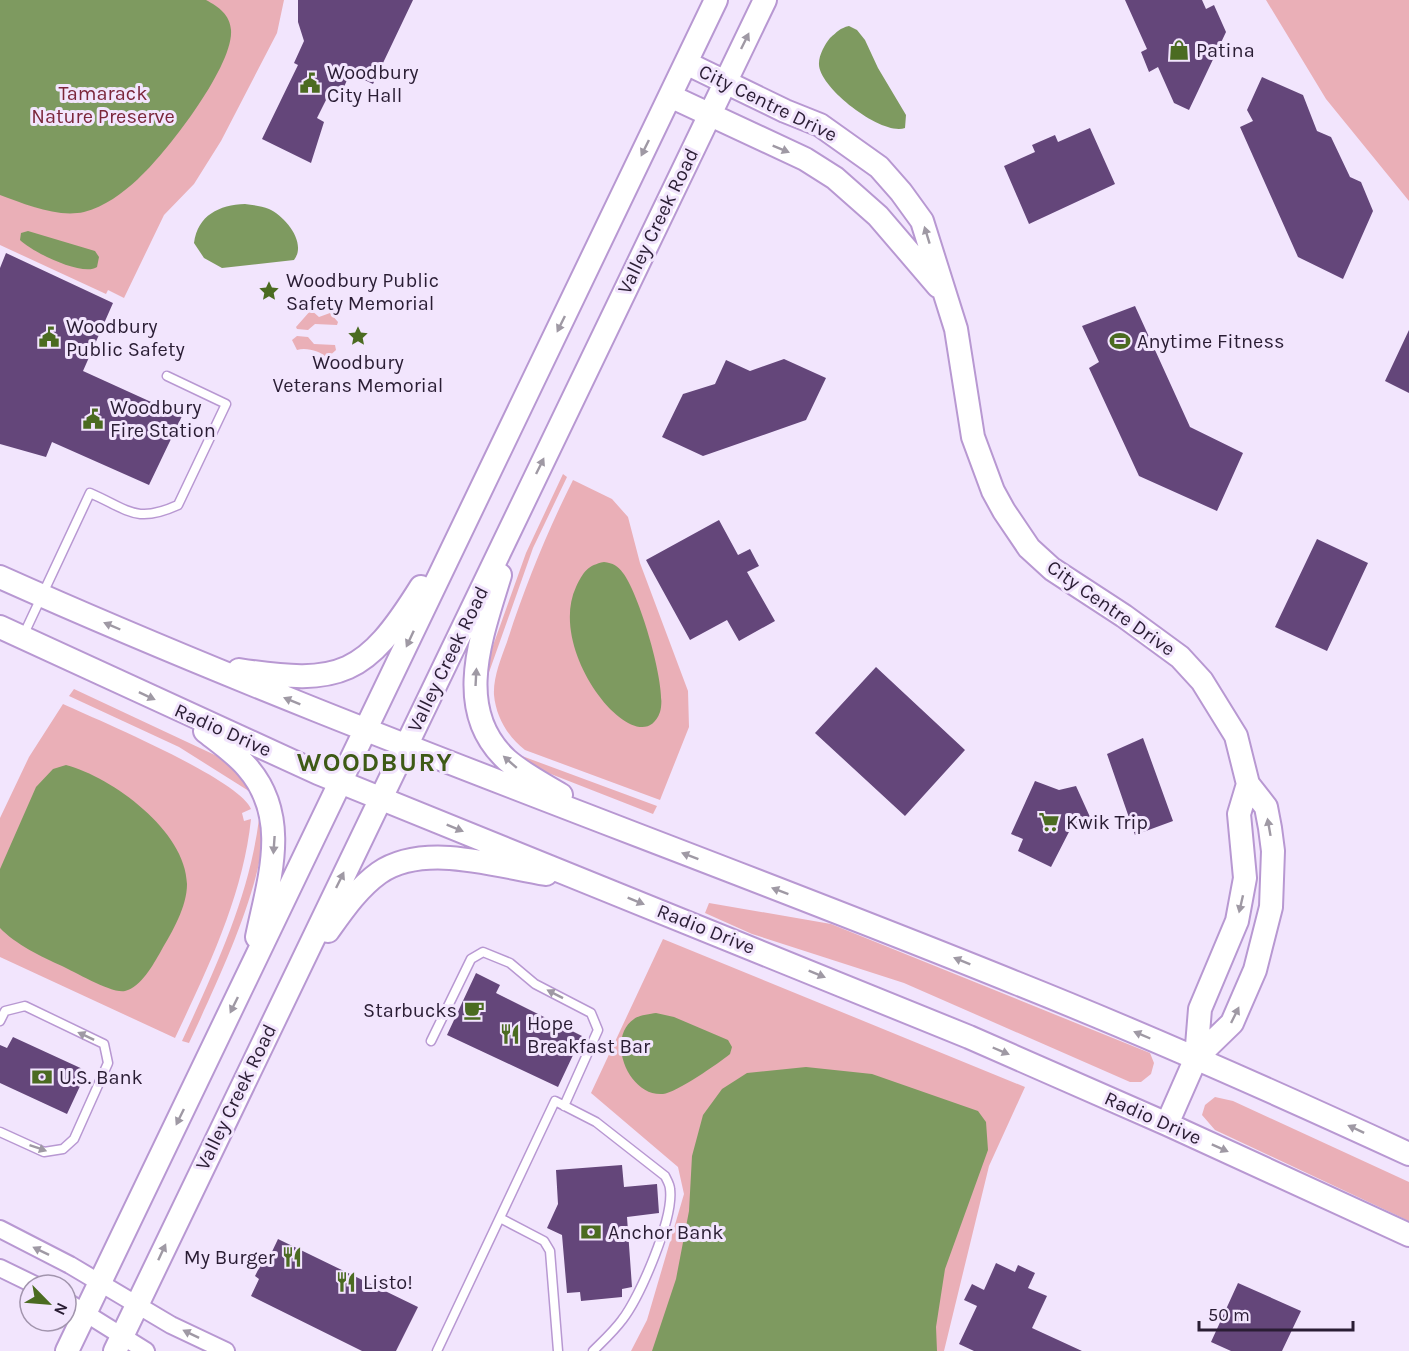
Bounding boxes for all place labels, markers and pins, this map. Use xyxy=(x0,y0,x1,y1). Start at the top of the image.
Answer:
shop icon: Patina xyxy=(1167,38,1191,62)
place label: Patina xyxy=(1196,39,1255,62)
place label: Woodbury City Hall xyxy=(327,61,418,107)
public building icon: Woodbury City Hall xyxy=(298,71,322,95)
place label: Woodbury Public Safety Memorial xyxy=(286,269,439,315)
place icon: Woodbury Public Safety Memorial xyxy=(257,279,281,303)
place label: Woodbury Public Safety xyxy=(66,315,185,361)
place icon: Woodbury Veterans Memorial xyxy=(346,324,370,348)
public building icon: Woodbury Public Safety xyxy=(37,325,61,349)
sports icon: Anytime Fitness xyxy=(1108,329,1132,353)
place label: Anytime Fitness xyxy=(1137,330,1284,353)
place label: Woodbury Veterans Memorial xyxy=(273,351,443,397)
place label: Woodbury Fire Station xyxy=(110,396,216,442)
public building icon: Woodbury Fire Station xyxy=(81,407,105,431)
supermarket icon: Kwik Trip xyxy=(1037,810,1061,834)
place label: Kwik Trip xyxy=(1066,811,1148,834)
cafe icon: Starbucks xyxy=(462,998,486,1022)
place label: Starbucks xyxy=(363,999,457,1022)
place label: Hope Breakfast Bar xyxy=(527,1012,651,1058)
restaurant icon: Hope Breakfast Bar xyxy=(498,1022,522,1046)
bank icon: U.S. Bank xyxy=(30,1065,54,1089)
place label: U.S. Bank xyxy=(59,1066,143,1089)
bank icon: Anchor Bank xyxy=(579,1220,603,1244)
place label: Anchor Bank xyxy=(608,1221,724,1244)
restaurant icon: My Burger xyxy=(280,1245,304,1269)
place label: My Burger xyxy=(184,1246,276,1269)
restaurant icon: Listo! xyxy=(334,1270,358,1294)
place label: Listo! xyxy=(363,1271,413,1294)

